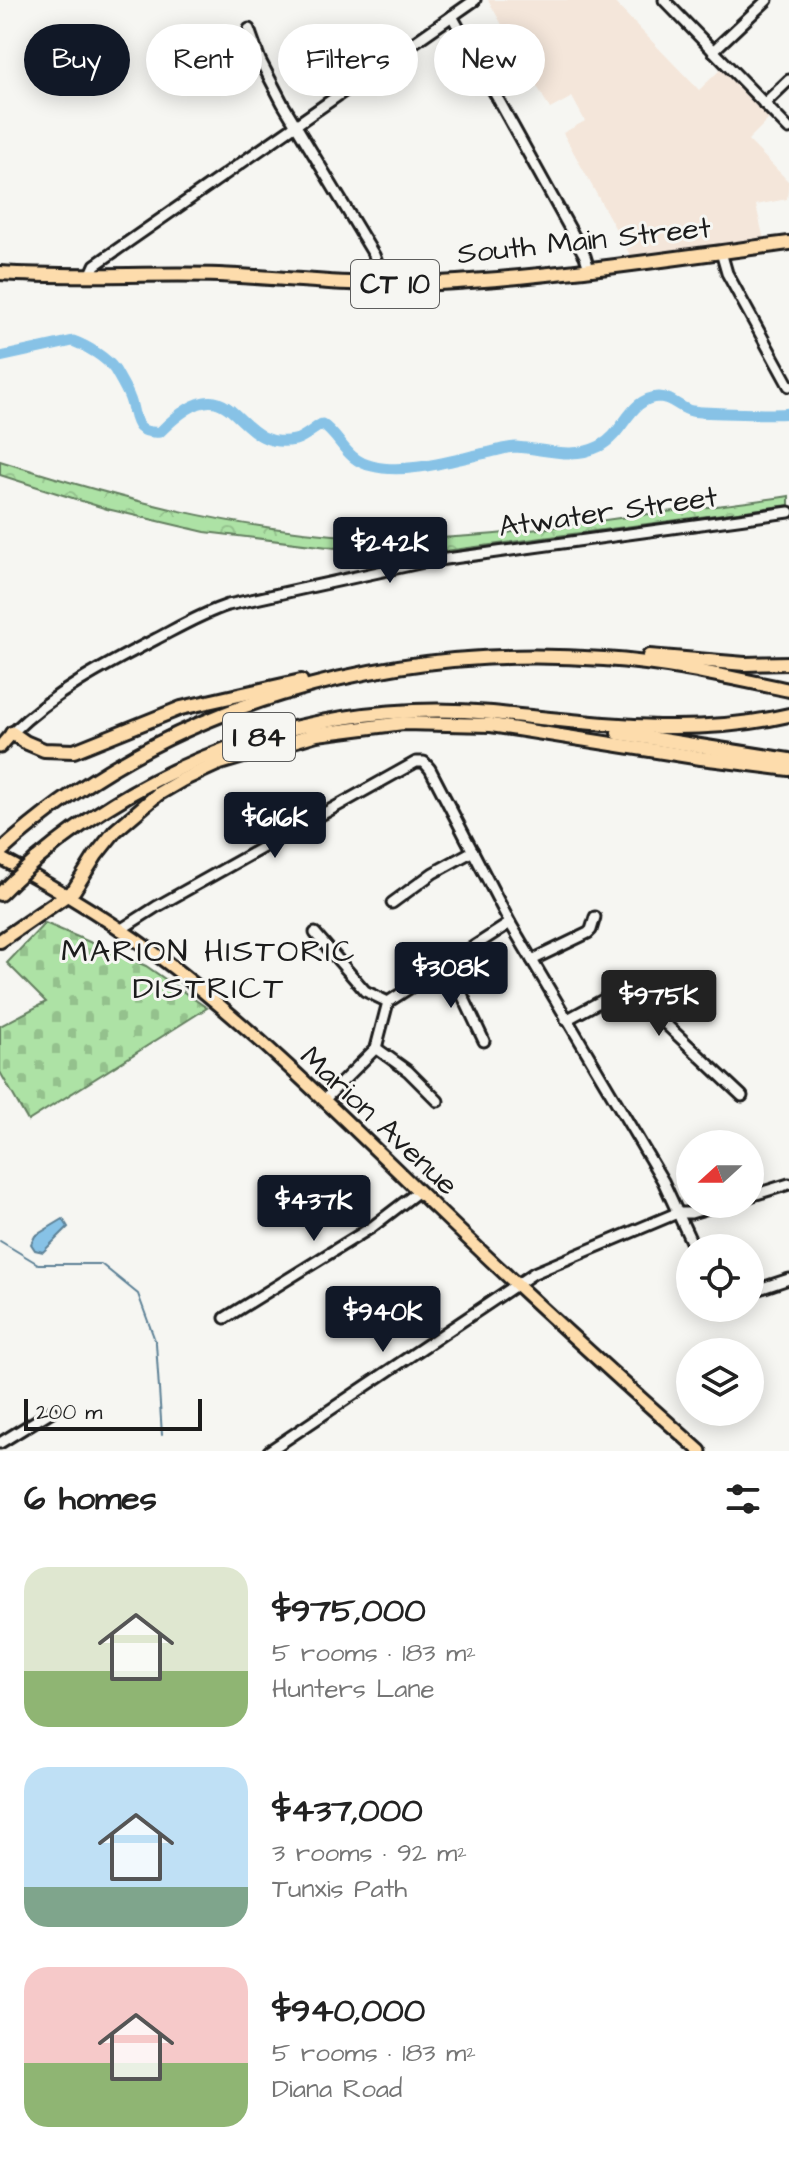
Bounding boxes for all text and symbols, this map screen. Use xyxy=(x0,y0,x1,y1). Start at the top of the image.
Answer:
chip: Buy xyxy=(24,24,130,96)
chip: Rent xyxy=(146,24,262,96)
chip: Filters xyxy=(278,24,418,96)
chip: New xyxy=(434,24,545,96)
street label: South Main Street xyxy=(455,207,713,275)
road number: CT 10 xyxy=(351,260,439,308)
street label: Atwater Street xyxy=(496,476,720,548)
pin: $242K xyxy=(334,517,446,585)
text: $242K xyxy=(351,525,429,561)
road number: I 84 xyxy=(223,713,295,761)
pin: $616K xyxy=(219,792,331,860)
text: $616K xyxy=(242,800,308,836)
district label: MARION HISTORIC DISTRICT xyxy=(61,929,357,1011)
pin: $308K xyxy=(395,942,507,1010)
text: $308K xyxy=(413,950,489,986)
pin: $975K xyxy=(603,970,715,1038)
text: $975K xyxy=(619,978,699,1014)
street label: Marion Avenue xyxy=(291,1037,467,1205)
north arrow xyxy=(676,1130,764,1218)
map controls xyxy=(676,1130,764,1426)
pin: $437K xyxy=(258,1175,370,1243)
text: $437K xyxy=(275,1183,353,1219)
button: locate xyxy=(676,1234,764,1322)
pin: $940K xyxy=(327,1286,439,1354)
text: $940K xyxy=(343,1294,423,1330)
button: layers xyxy=(676,1338,764,1426)
scale bar xyxy=(24,1395,202,1431)
text: 200 m xyxy=(36,1397,102,1428)
text: 6 homes xyxy=(24,1475,157,1523)
icon: filters xyxy=(721,1477,765,1521)
text: $975,000 xyxy=(272,1587,426,1635)
icon: home xyxy=(88,1599,184,1695)
text: 5 rooms · 183 m² xyxy=(272,1635,476,1671)
text: Hunters Lane xyxy=(272,1671,435,1707)
text: $437,000 xyxy=(272,1787,423,1835)
icon: home xyxy=(88,1799,184,1895)
text: 3 rooms · 92 m² xyxy=(272,1835,467,1871)
text: Tunxis Path xyxy=(272,1871,407,1907)
text: $940,000 xyxy=(272,1987,425,2035)
icon: home xyxy=(88,1999,184,2095)
text: 5 rooms · 183 m² xyxy=(272,2035,476,2071)
text: Diana Road xyxy=(272,2071,402,2107)

